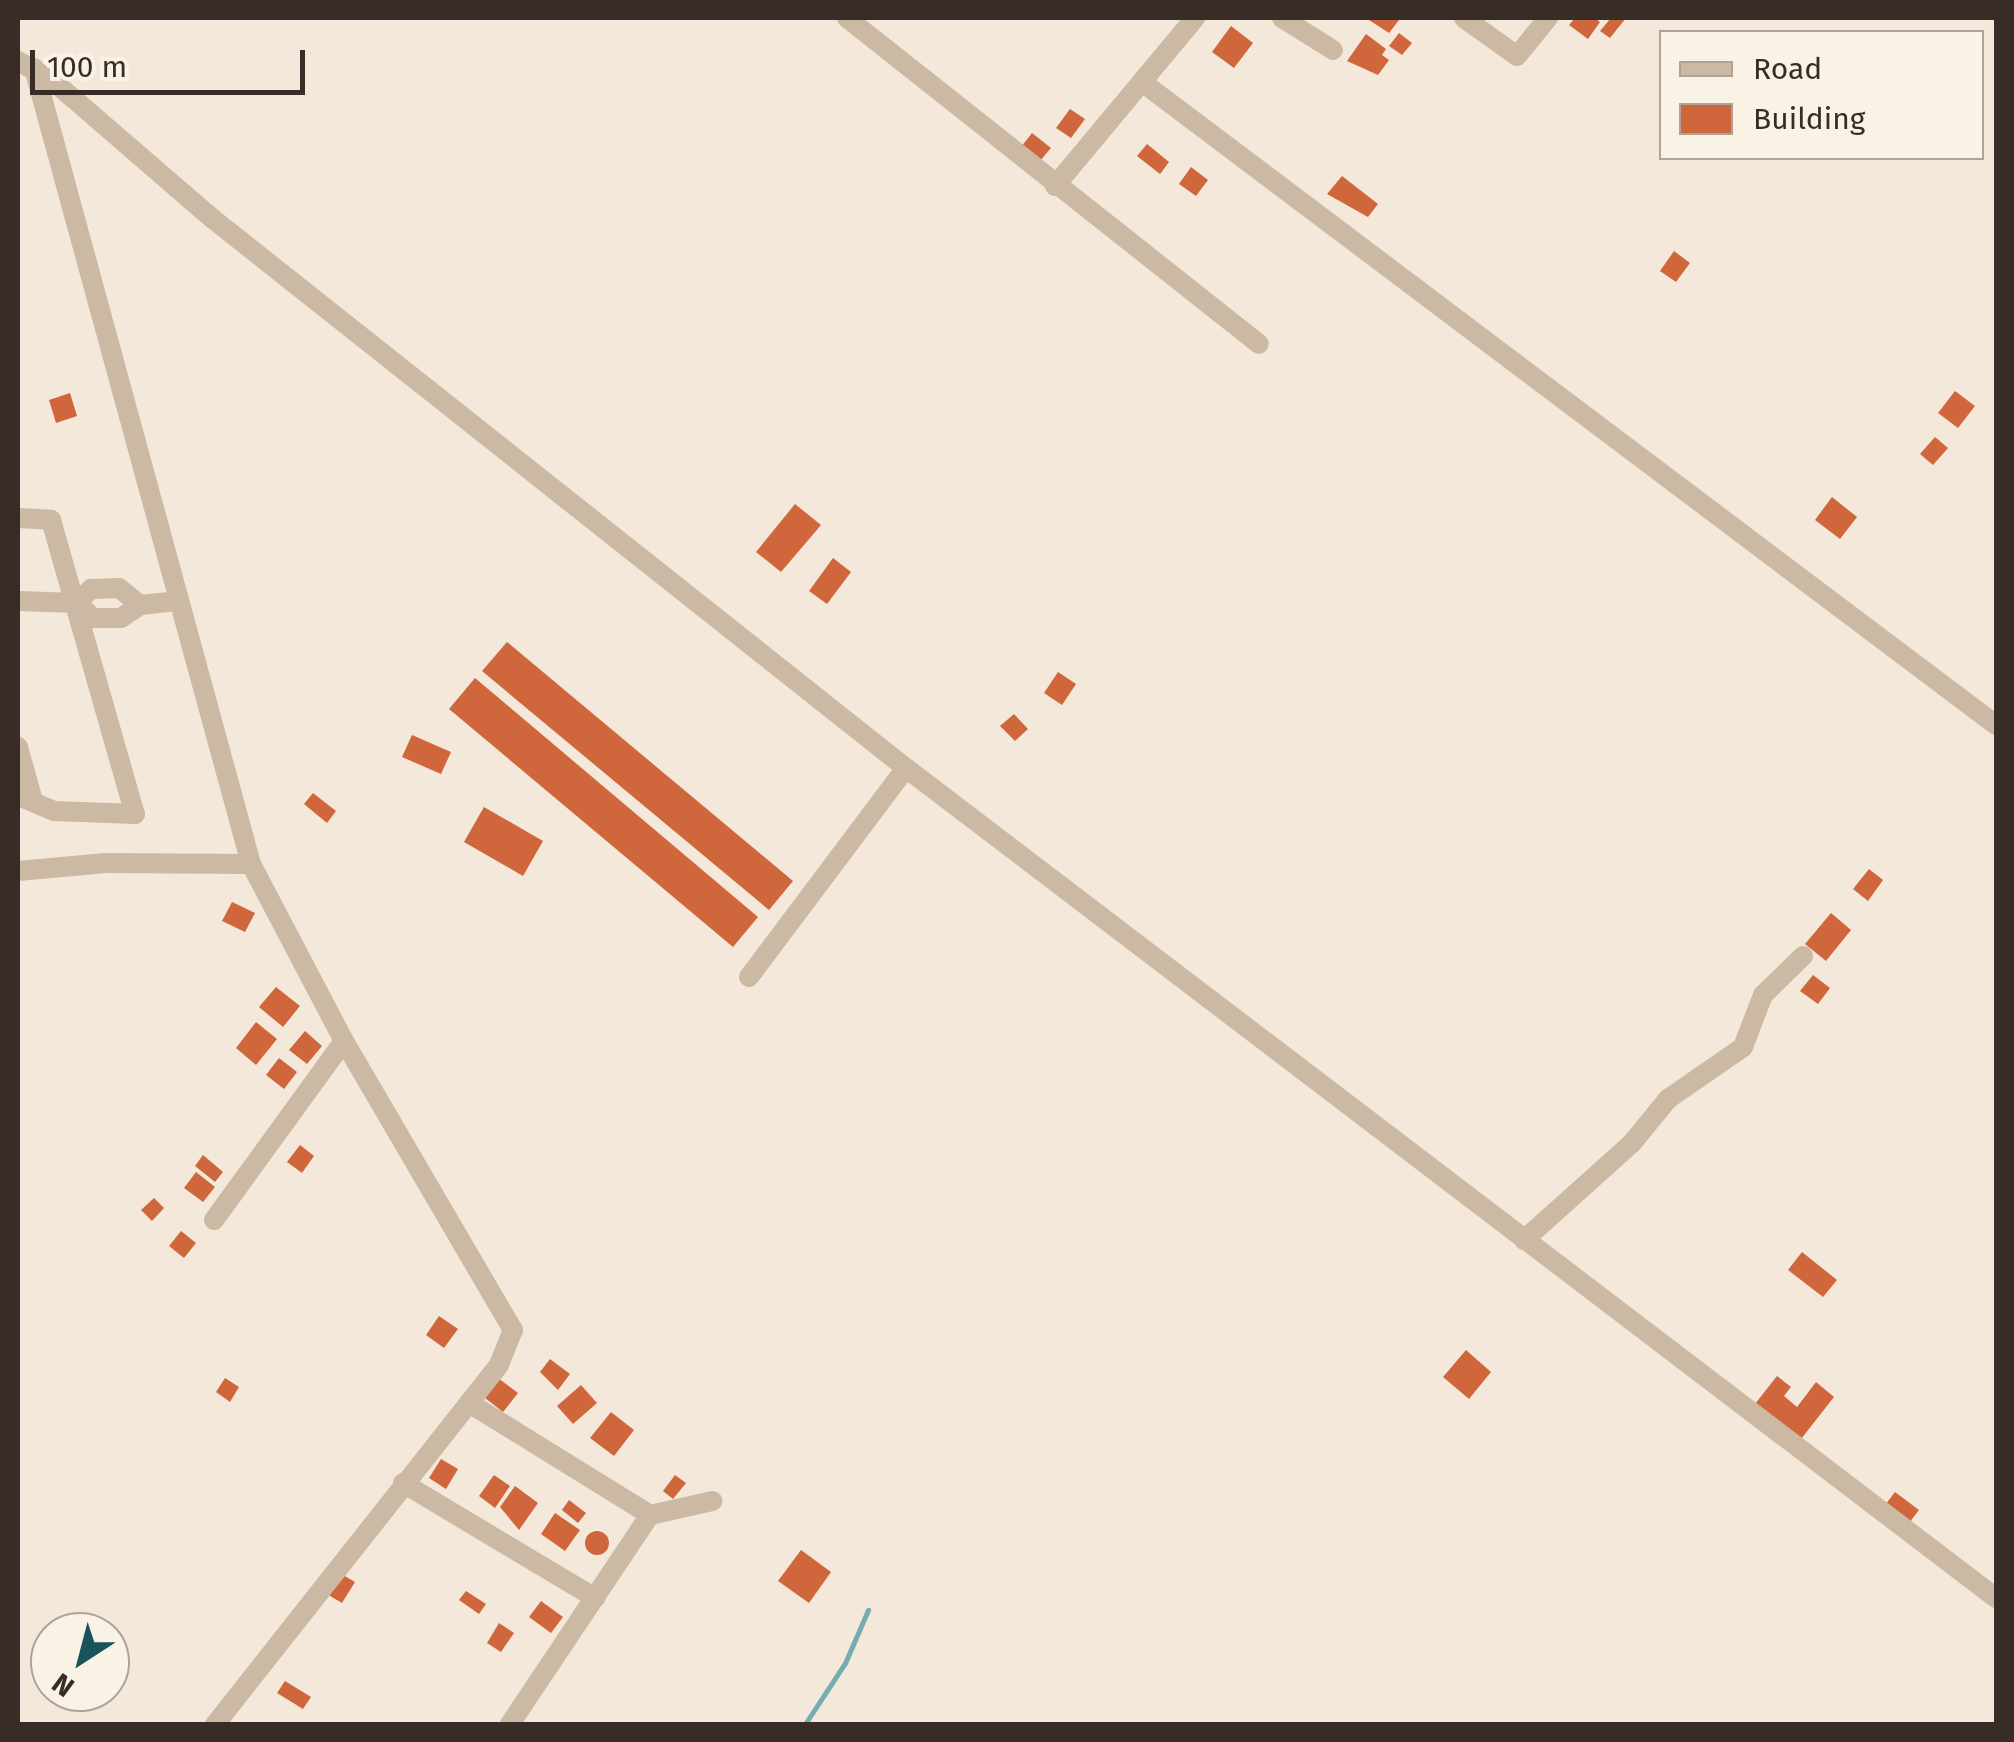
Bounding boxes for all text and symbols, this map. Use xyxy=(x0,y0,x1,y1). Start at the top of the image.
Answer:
scale bar xyxy=(35,30,310,92)
legend xyxy=(1659,30,1984,160)
text: 100 m xyxy=(47,49,127,85)
text: Road xyxy=(1753,51,1822,87)
text: Building xyxy=(1753,101,1865,137)
north arrow xyxy=(30,1612,130,1712)
text: N xyxy=(46,1666,80,1704)

